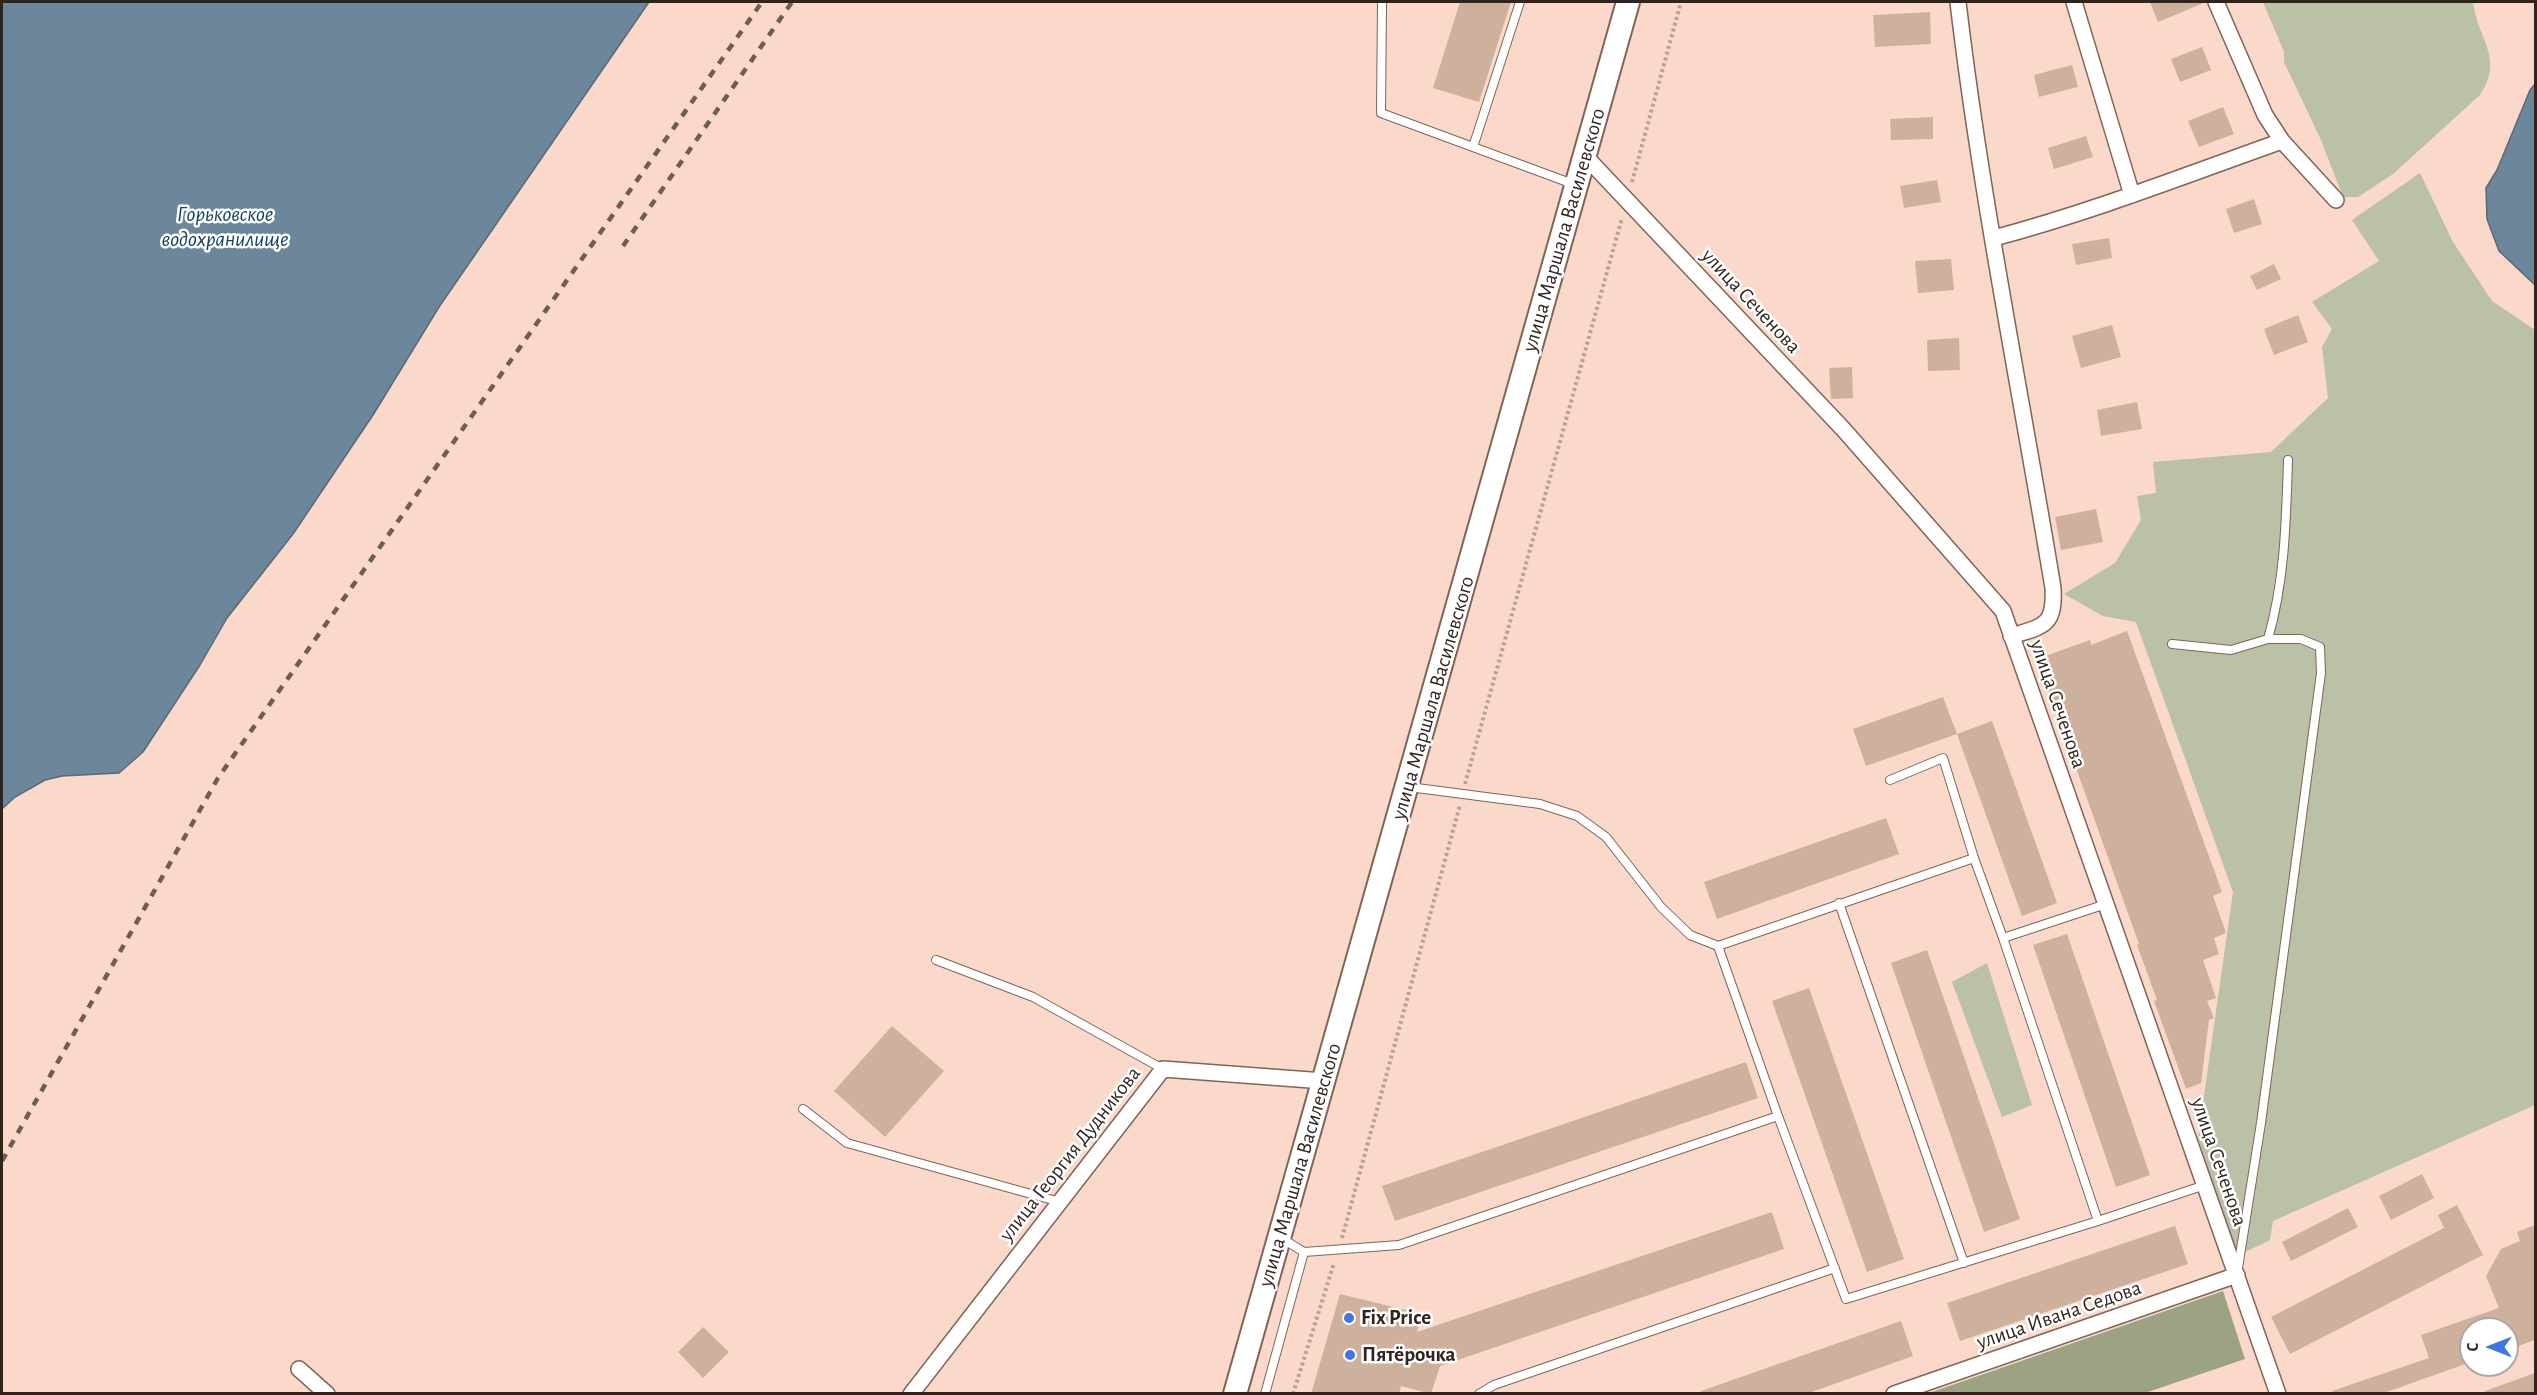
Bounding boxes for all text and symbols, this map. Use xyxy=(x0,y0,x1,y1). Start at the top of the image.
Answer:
street label: улица Маршала Василевского xyxy=(1517,105,1611,355)
water label: Горьковское водохранилище xyxy=(162,201,288,252)
street label: улица Сеченова xyxy=(1696,243,1806,359)
street label: улица Маршала Василевского xyxy=(1386,573,1480,823)
street label: улица Сеченова xyxy=(2024,636,2092,772)
street label: улица Маршала Василевского xyxy=(1253,1040,1347,1290)
street label: улица Георгия Дудникова xyxy=(994,1062,1146,1246)
street label: улица Сеченова xyxy=(2185,1094,2253,1230)
street label: улица Ивана Седова xyxy=(1973,1275,2145,1355)
place label: Fix Price xyxy=(1361,1305,1431,1331)
marker: Fix Price xyxy=(1342,1311,1356,1325)
north arrow xyxy=(2459,1317,2519,1377)
place label: Пятёрочка xyxy=(1362,1342,1456,1368)
text: С xyxy=(2465,1343,2481,1351)
marker: Пятёрочка xyxy=(1343,1348,1357,1362)

